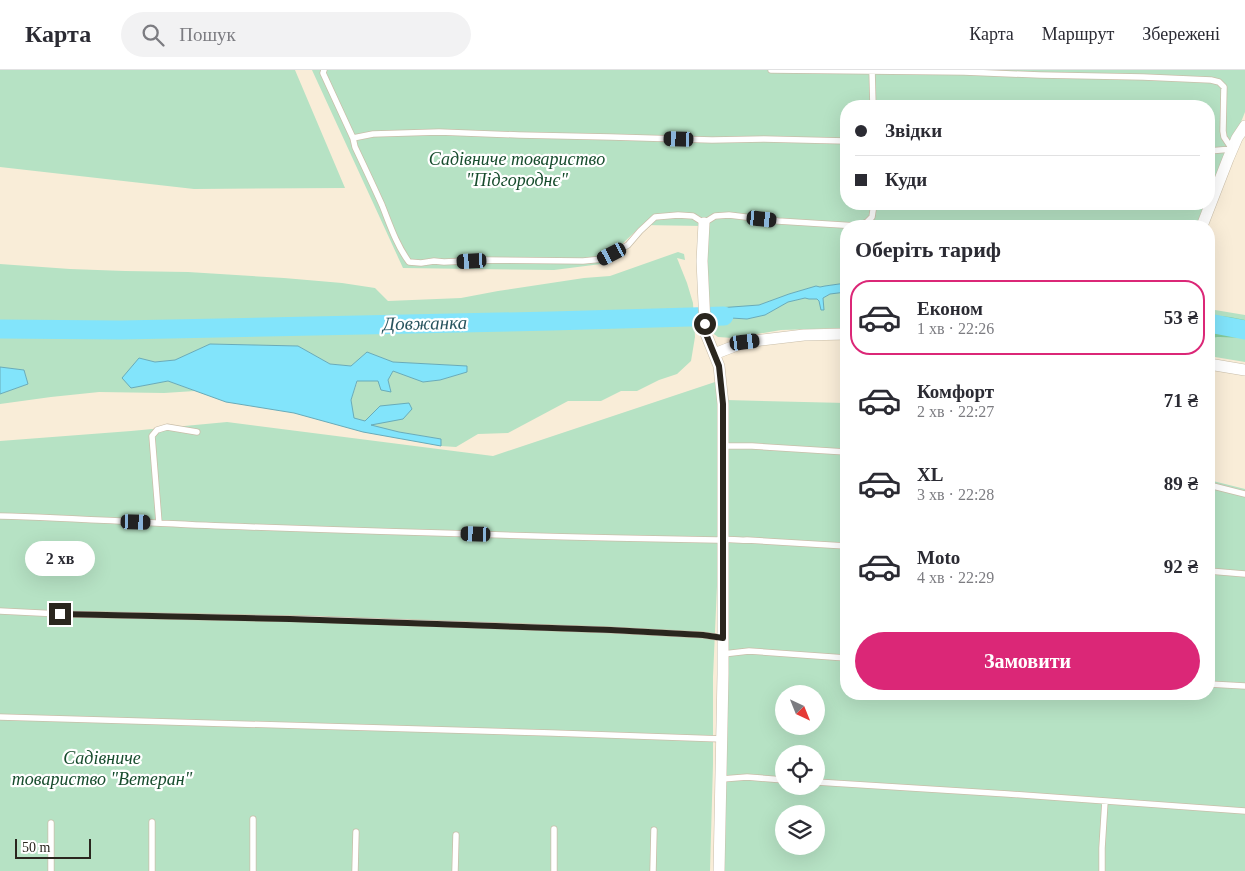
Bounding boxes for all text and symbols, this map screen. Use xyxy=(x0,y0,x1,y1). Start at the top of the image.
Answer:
search box xyxy=(121,12,471,57)
text: Карта xyxy=(25,21,91,47)
icon: search xyxy=(139,21,167,49)
text: Пошук xyxy=(179,24,236,45)
text: Карта xyxy=(969,24,1014,44)
text: Маршрут xyxy=(1042,24,1114,44)
text: Збережені xyxy=(1142,24,1220,44)
text: Звідки xyxy=(885,120,942,141)
car xyxy=(663,131,694,147)
park label: Садівниче товариство "Підгороднє" xyxy=(429,149,605,190)
text: Куди xyxy=(885,169,927,190)
car xyxy=(746,210,777,228)
text: Оберіть тариф xyxy=(855,237,1001,262)
car xyxy=(595,241,628,267)
car xyxy=(456,253,487,269)
icon: car xyxy=(857,295,902,340)
text: Економ xyxy=(917,298,983,319)
text: 53 ₴ xyxy=(1164,307,1198,328)
water label: Довжанка xyxy=(381,312,467,334)
route start xyxy=(694,313,716,335)
text: 1 хв · 22:26 xyxy=(917,320,994,337)
car xyxy=(729,333,760,351)
icon: car xyxy=(857,378,902,423)
text: Комфорт xyxy=(917,381,994,402)
text: 71 ₴ xyxy=(1164,390,1198,411)
text: 2 хв · 22:27 xyxy=(917,403,994,420)
icon: car xyxy=(857,461,902,506)
text: XL xyxy=(917,464,943,485)
text: 89 ₴ xyxy=(1164,473,1198,494)
text: 3 хв · 22:28 xyxy=(917,486,994,503)
car xyxy=(120,514,151,530)
car xyxy=(460,526,491,542)
callout: 2 хв xyxy=(25,542,95,576)
icon: car xyxy=(857,544,902,589)
text: Moto xyxy=(917,547,960,568)
text: 2 хв xyxy=(46,550,74,567)
text: 92 ₴ xyxy=(1164,556,1198,577)
text: 4 хв · 22:29 xyxy=(917,569,994,586)
route end xyxy=(49,603,71,625)
button: Замовити xyxy=(855,632,1200,690)
north arrow xyxy=(775,685,825,735)
map controls xyxy=(775,685,825,855)
button: locate xyxy=(775,745,825,795)
park label: Садівниче товариство "Ветеран" xyxy=(12,748,193,789)
button: layers xyxy=(775,805,825,855)
scale bar xyxy=(15,836,91,859)
text: 50 m xyxy=(22,840,50,855)

